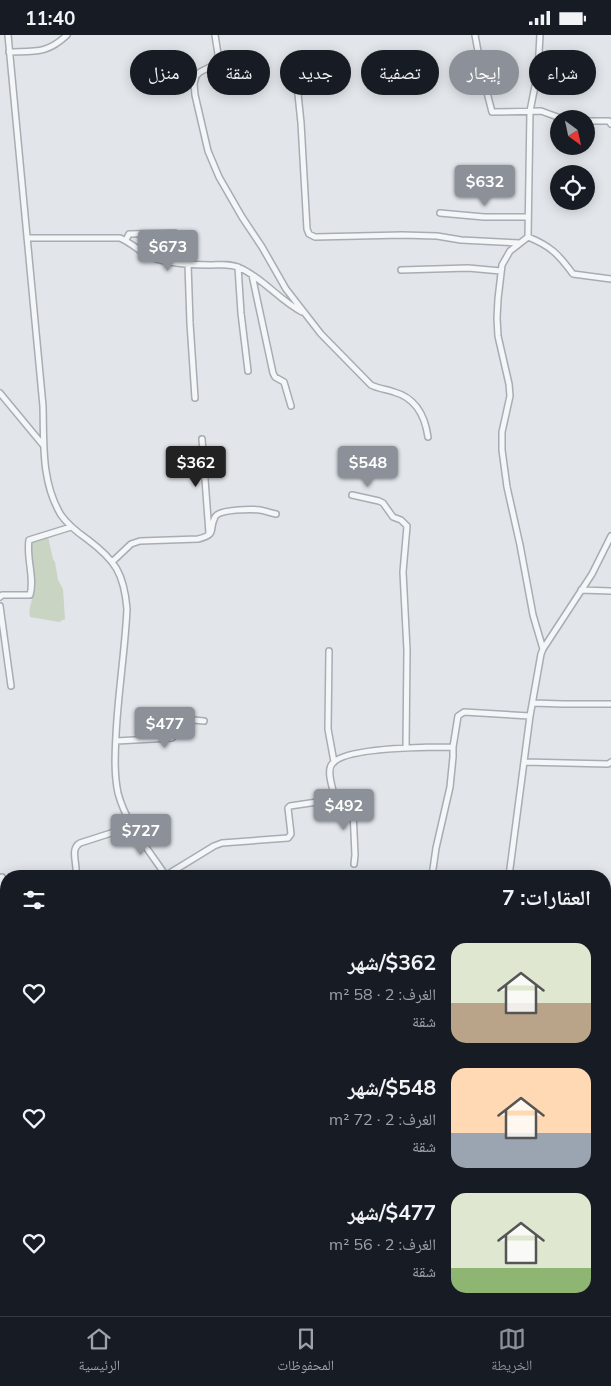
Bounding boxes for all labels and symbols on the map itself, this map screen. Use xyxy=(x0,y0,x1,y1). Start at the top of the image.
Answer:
north arrow xyxy=(550,110,595,155)
pin: $632 xyxy=(455,165,515,207)
pin: $673 xyxy=(138,229,198,272)
pin: $362 xyxy=(166,445,226,488)
pin: $548 xyxy=(338,445,398,488)
pin: $477 xyxy=(135,707,195,749)
pin: $492 xyxy=(314,789,374,831)
pin: $727 xyxy=(111,813,171,856)

